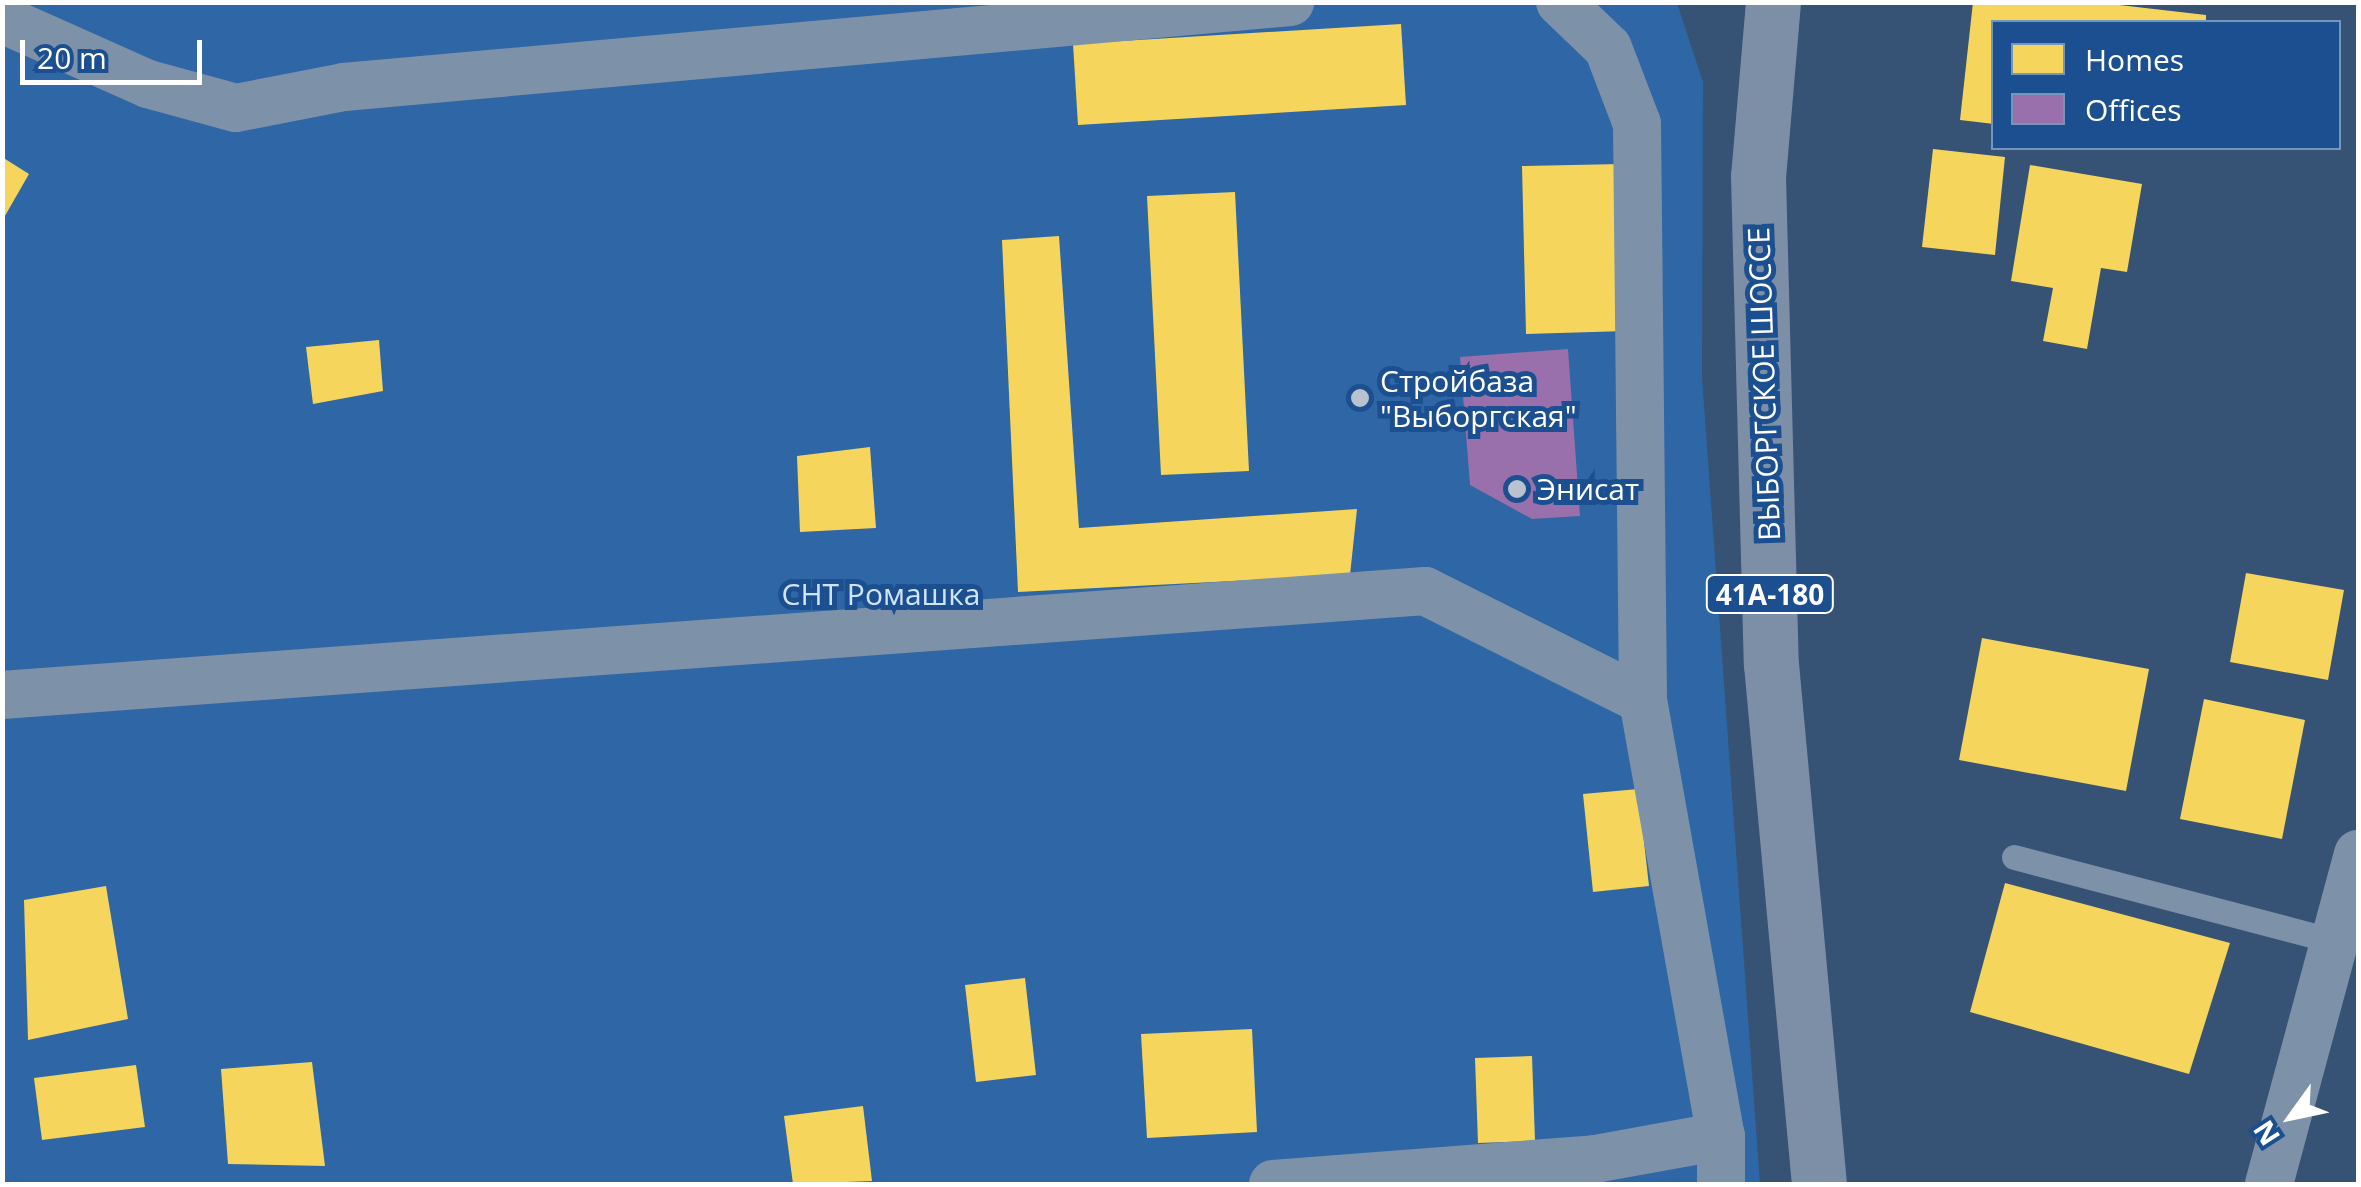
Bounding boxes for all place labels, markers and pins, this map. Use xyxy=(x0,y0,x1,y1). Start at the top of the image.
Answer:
place label: Стройбаза "Выборгская" xyxy=(1380,363,1577,434)
marker: Стройбаза "Выборгская" xyxy=(1349,387,1371,409)
place label: Энисат xyxy=(1537,471,1639,507)
marker: Энисат xyxy=(1506,478,1528,500)

